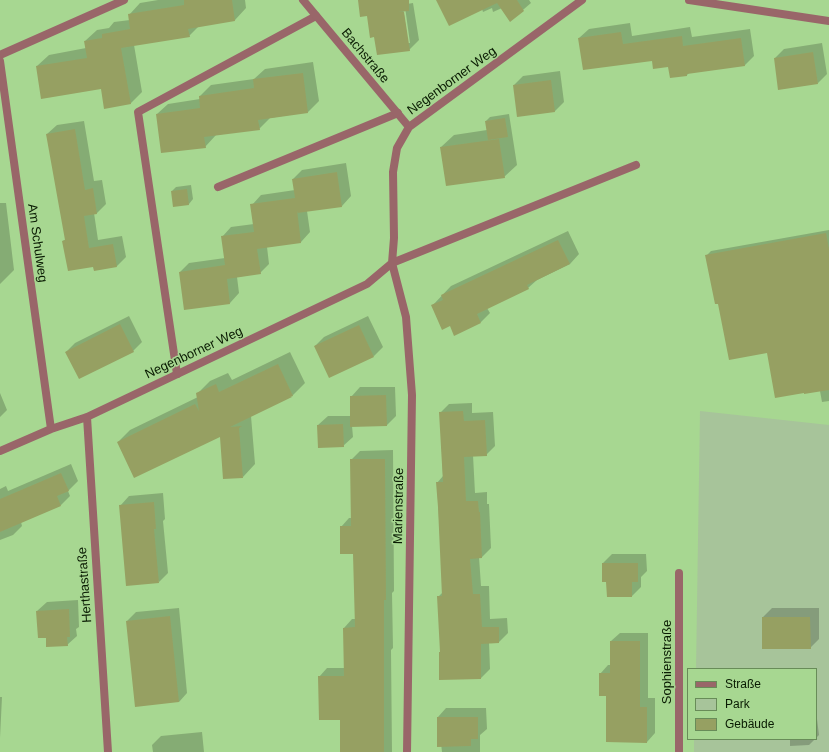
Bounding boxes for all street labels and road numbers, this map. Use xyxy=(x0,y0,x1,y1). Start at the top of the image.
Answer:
street label: Bachstraße xyxy=(338,26,392,86)
street label: Negenborner Weg xyxy=(405,44,499,118)
street label: Am Schulweg xyxy=(24,203,50,283)
street label: Negenborner Weg xyxy=(143,324,245,382)
street label: Marienstraße xyxy=(391,468,407,544)
street label: Herthastraße xyxy=(75,547,95,623)
street label: Sophienstraße xyxy=(659,620,675,704)

